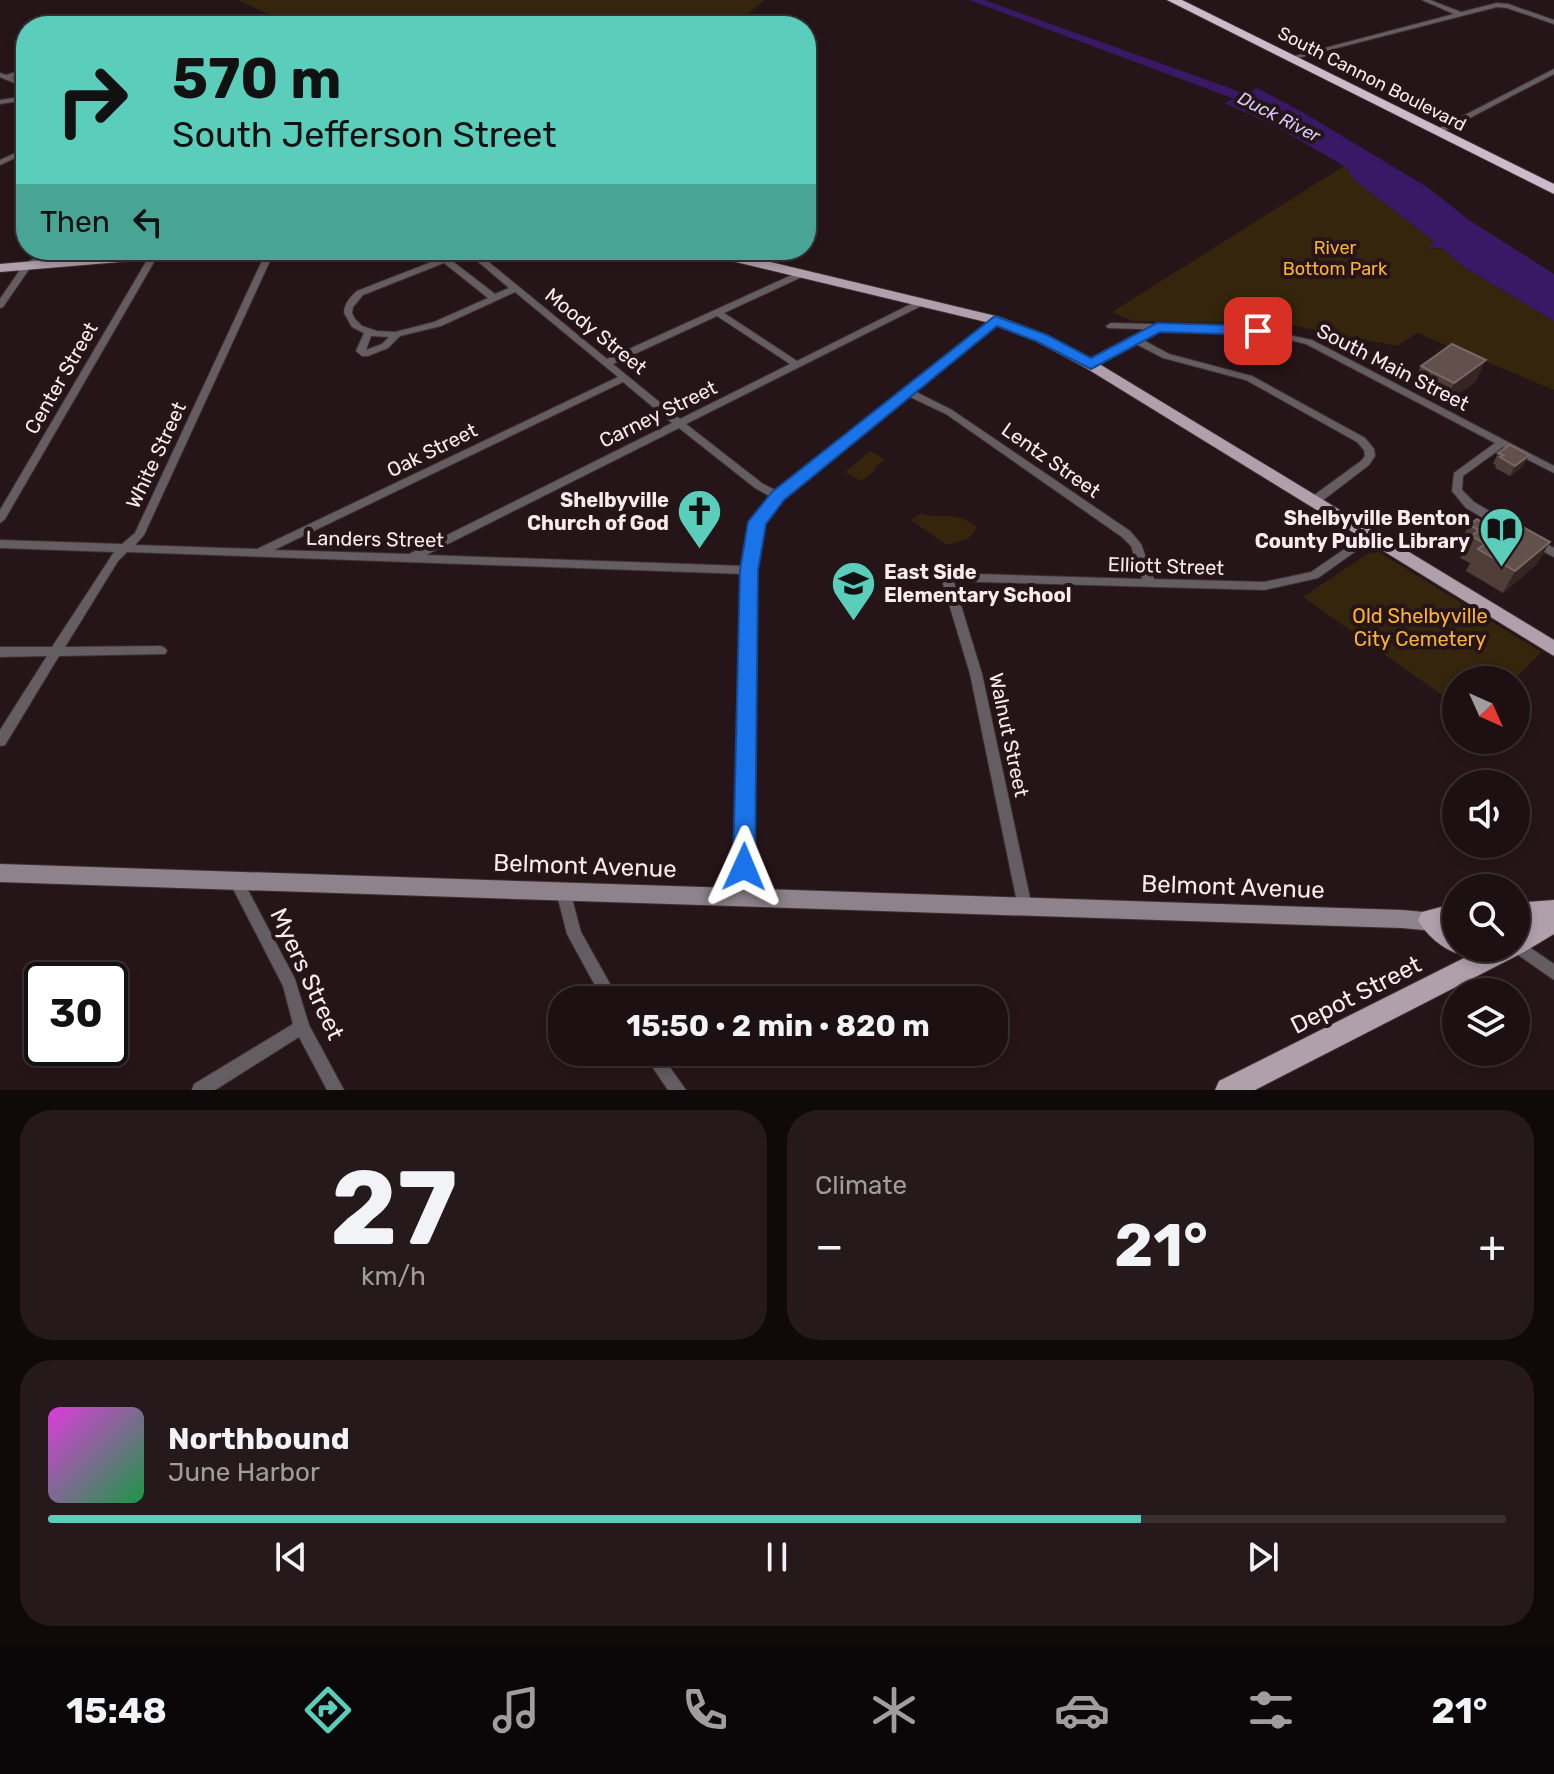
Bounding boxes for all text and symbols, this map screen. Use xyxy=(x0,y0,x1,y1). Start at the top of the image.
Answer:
street label: South Cannon Boulevard xyxy=(1274,22,1470,136)
text: 570 m xyxy=(172,46,342,112)
icon: right xyxy=(40,48,144,152)
water label: Duck River xyxy=(1234,87,1325,148)
text: South Jefferson Street xyxy=(172,113,556,156)
icon: left xyxy=(126,200,170,244)
text: Then xyxy=(40,204,110,240)
park label: River Bottom Park xyxy=(1283,237,1388,280)
street label: Moody Street xyxy=(540,283,652,379)
pin xyxy=(1224,297,1292,365)
icon: arrive xyxy=(1236,309,1280,353)
street label: Center Street xyxy=(19,318,103,438)
street label: South Main Street xyxy=(1313,318,1473,416)
street label: Carney Street xyxy=(595,375,721,453)
street label: White Street xyxy=(121,398,191,512)
street label: Lentz Street xyxy=(997,417,1105,503)
street label: Oak Street xyxy=(383,418,481,482)
place label: Shelbyville Church of God xyxy=(527,488,669,535)
church icon: Shelbyville Church of God xyxy=(676,488,724,551)
library icon: Shelbyville Benton County Public Library xyxy=(1477,505,1525,568)
place label: Shelbyville Benton County Public Library xyxy=(1255,506,1470,553)
street label: Landers Street xyxy=(306,526,444,552)
street label: Elliott Street xyxy=(1107,552,1225,580)
school or university icon: East Side Elementary School xyxy=(829,560,877,623)
place label: East Side Elementary School xyxy=(884,560,1071,607)
park label: Old Shelbyville City Cemetery xyxy=(1352,604,1488,651)
north arrow xyxy=(1442,666,1530,754)
map controls xyxy=(1442,666,1530,1066)
street label: Walnut Street xyxy=(984,671,1034,799)
button: sound xyxy=(1442,770,1530,858)
position arrow xyxy=(702,825,786,909)
street label: Belmont Avenue xyxy=(493,849,677,883)
street label: Belmont Avenue xyxy=(1141,870,1325,904)
button: search xyxy=(1442,874,1530,962)
street label: Myers Street xyxy=(264,904,350,1044)
street label: Depot Street xyxy=(1286,950,1426,1040)
speed limit sign: 30 xyxy=(24,962,128,1066)
button: layers xyxy=(1442,978,1530,1066)
text: 15:50 · 2 min · 820 m xyxy=(626,1008,930,1044)
text: 27 xyxy=(330,1147,457,1270)
text: Climate xyxy=(815,1170,907,1201)
text: 21° xyxy=(1114,1210,1208,1281)
text: − xyxy=(815,1220,844,1272)
text: + xyxy=(1479,1220,1506,1272)
text: km/h xyxy=(361,1261,426,1292)
text: Northbound xyxy=(168,1421,350,1457)
text: June Harbor xyxy=(168,1457,320,1488)
icon: previous xyxy=(269,1535,313,1579)
icon: pause xyxy=(755,1535,799,1579)
icon: next xyxy=(1241,1535,1285,1579)
icon: directions xyxy=(300,1682,356,1738)
icon: music xyxy=(488,1682,544,1738)
icon: phone xyxy=(677,1682,733,1738)
icon: climate xyxy=(866,1682,922,1738)
icon: car xyxy=(1054,1682,1110,1738)
icon: filters xyxy=(1243,1682,1299,1738)
text: 15:48 xyxy=(66,1689,167,1732)
text: 21° xyxy=(1432,1689,1488,1732)

